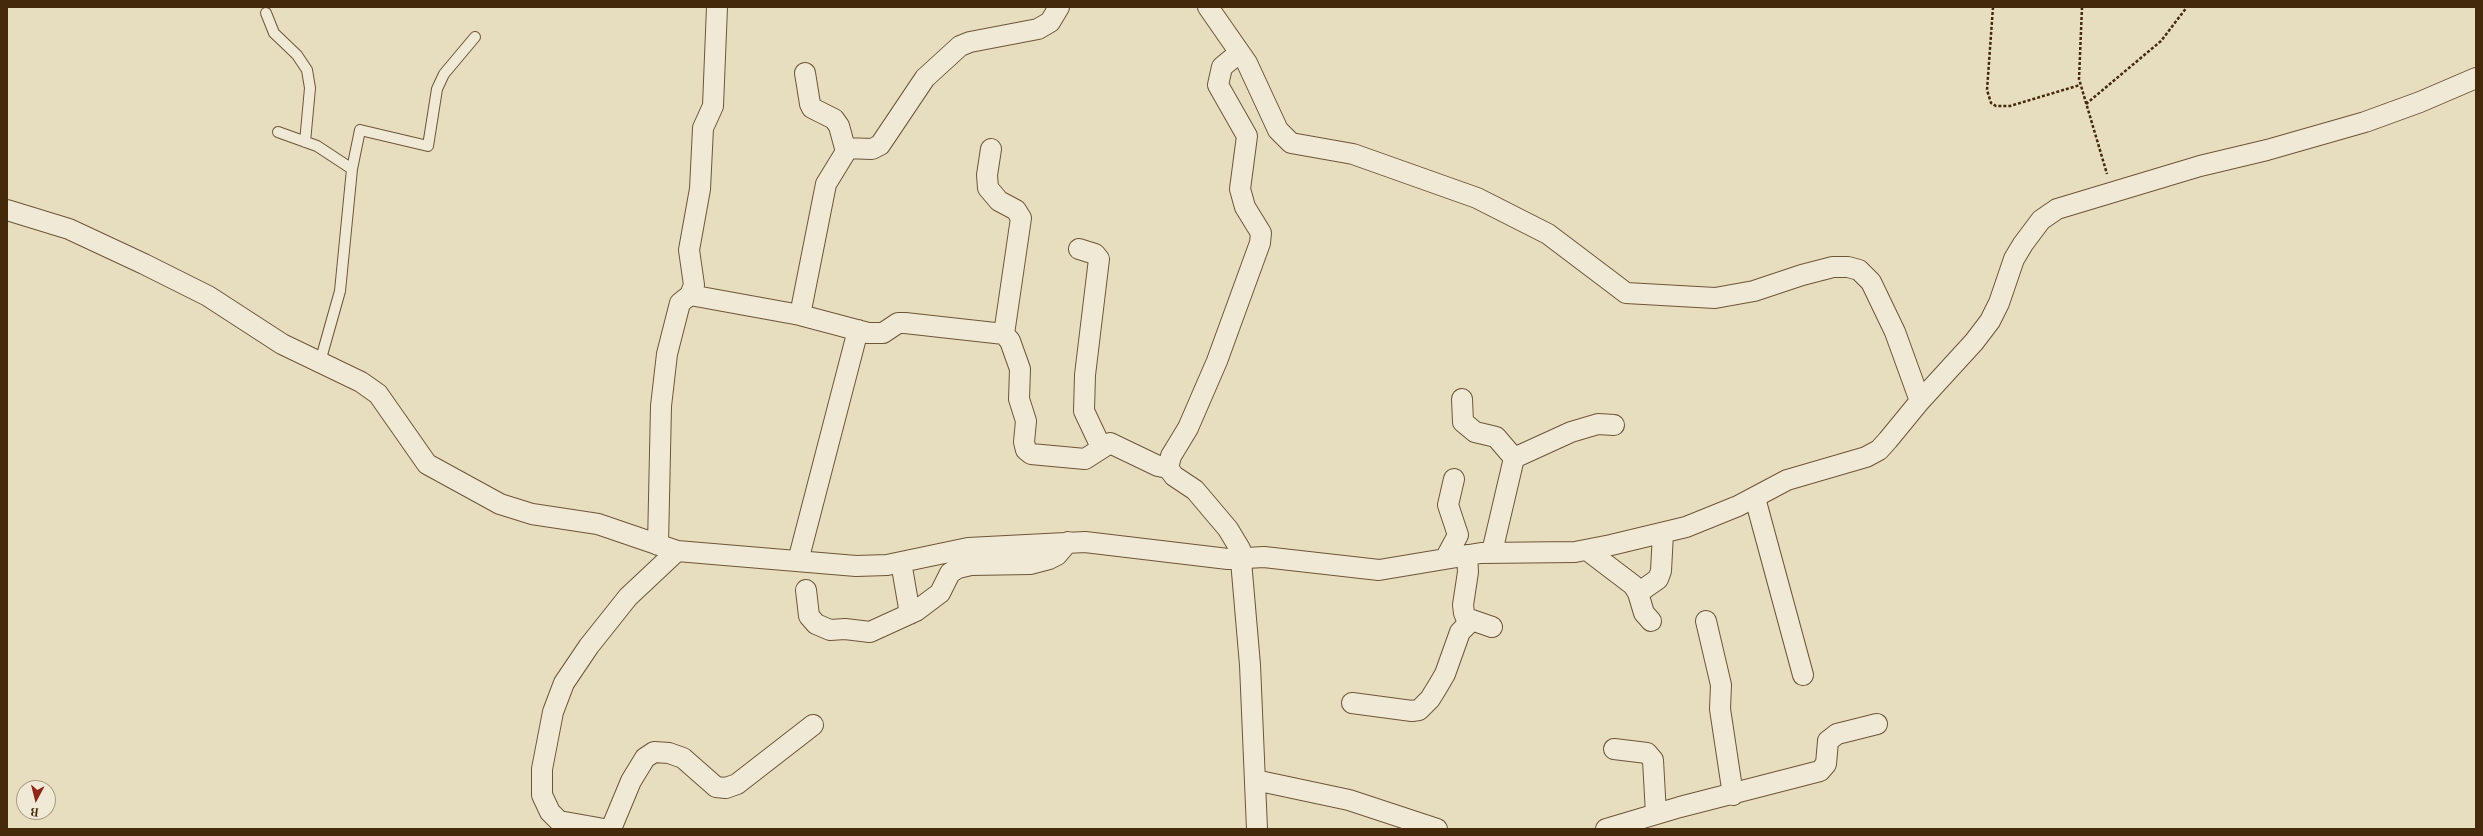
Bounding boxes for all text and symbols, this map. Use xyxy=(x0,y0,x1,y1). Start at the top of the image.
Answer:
north arrow xyxy=(16,780,56,820)
text: B xyxy=(30,803,40,818)

